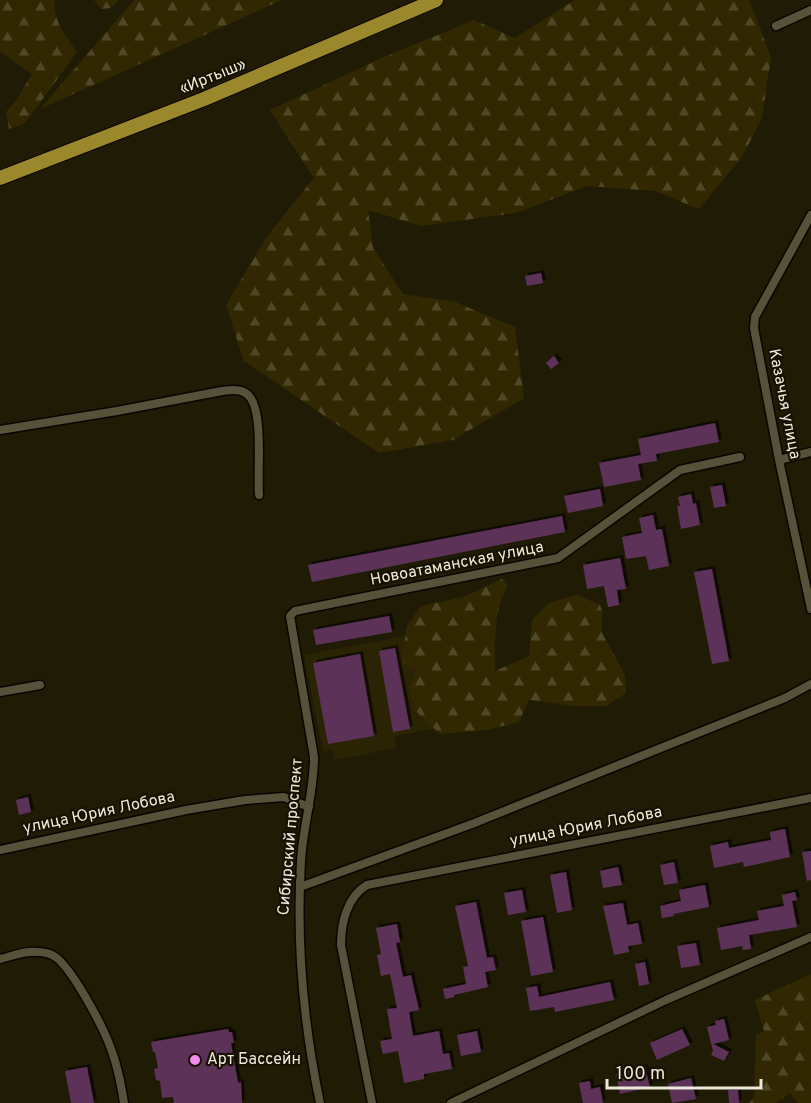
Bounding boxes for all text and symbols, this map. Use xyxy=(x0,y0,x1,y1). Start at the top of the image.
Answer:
street label: «Иртыш» xyxy=(177,55,249,99)
street label: Казачья улица xyxy=(763,347,805,461)
street label: Новоатаманская улица xyxy=(369,537,545,591)
street label: Сибирский проспект xyxy=(274,758,308,916)
street label: улица Юрия Лобова xyxy=(21,787,177,839)
street label: улица Юрия Лобова xyxy=(508,802,664,852)
place label: Арт Бассейн xyxy=(207,1050,301,1070)
scale bar xyxy=(607,1052,762,1090)
marker: Арт Бассейн xyxy=(188,1053,202,1067)
text: 100 m xyxy=(616,1063,665,1086)

